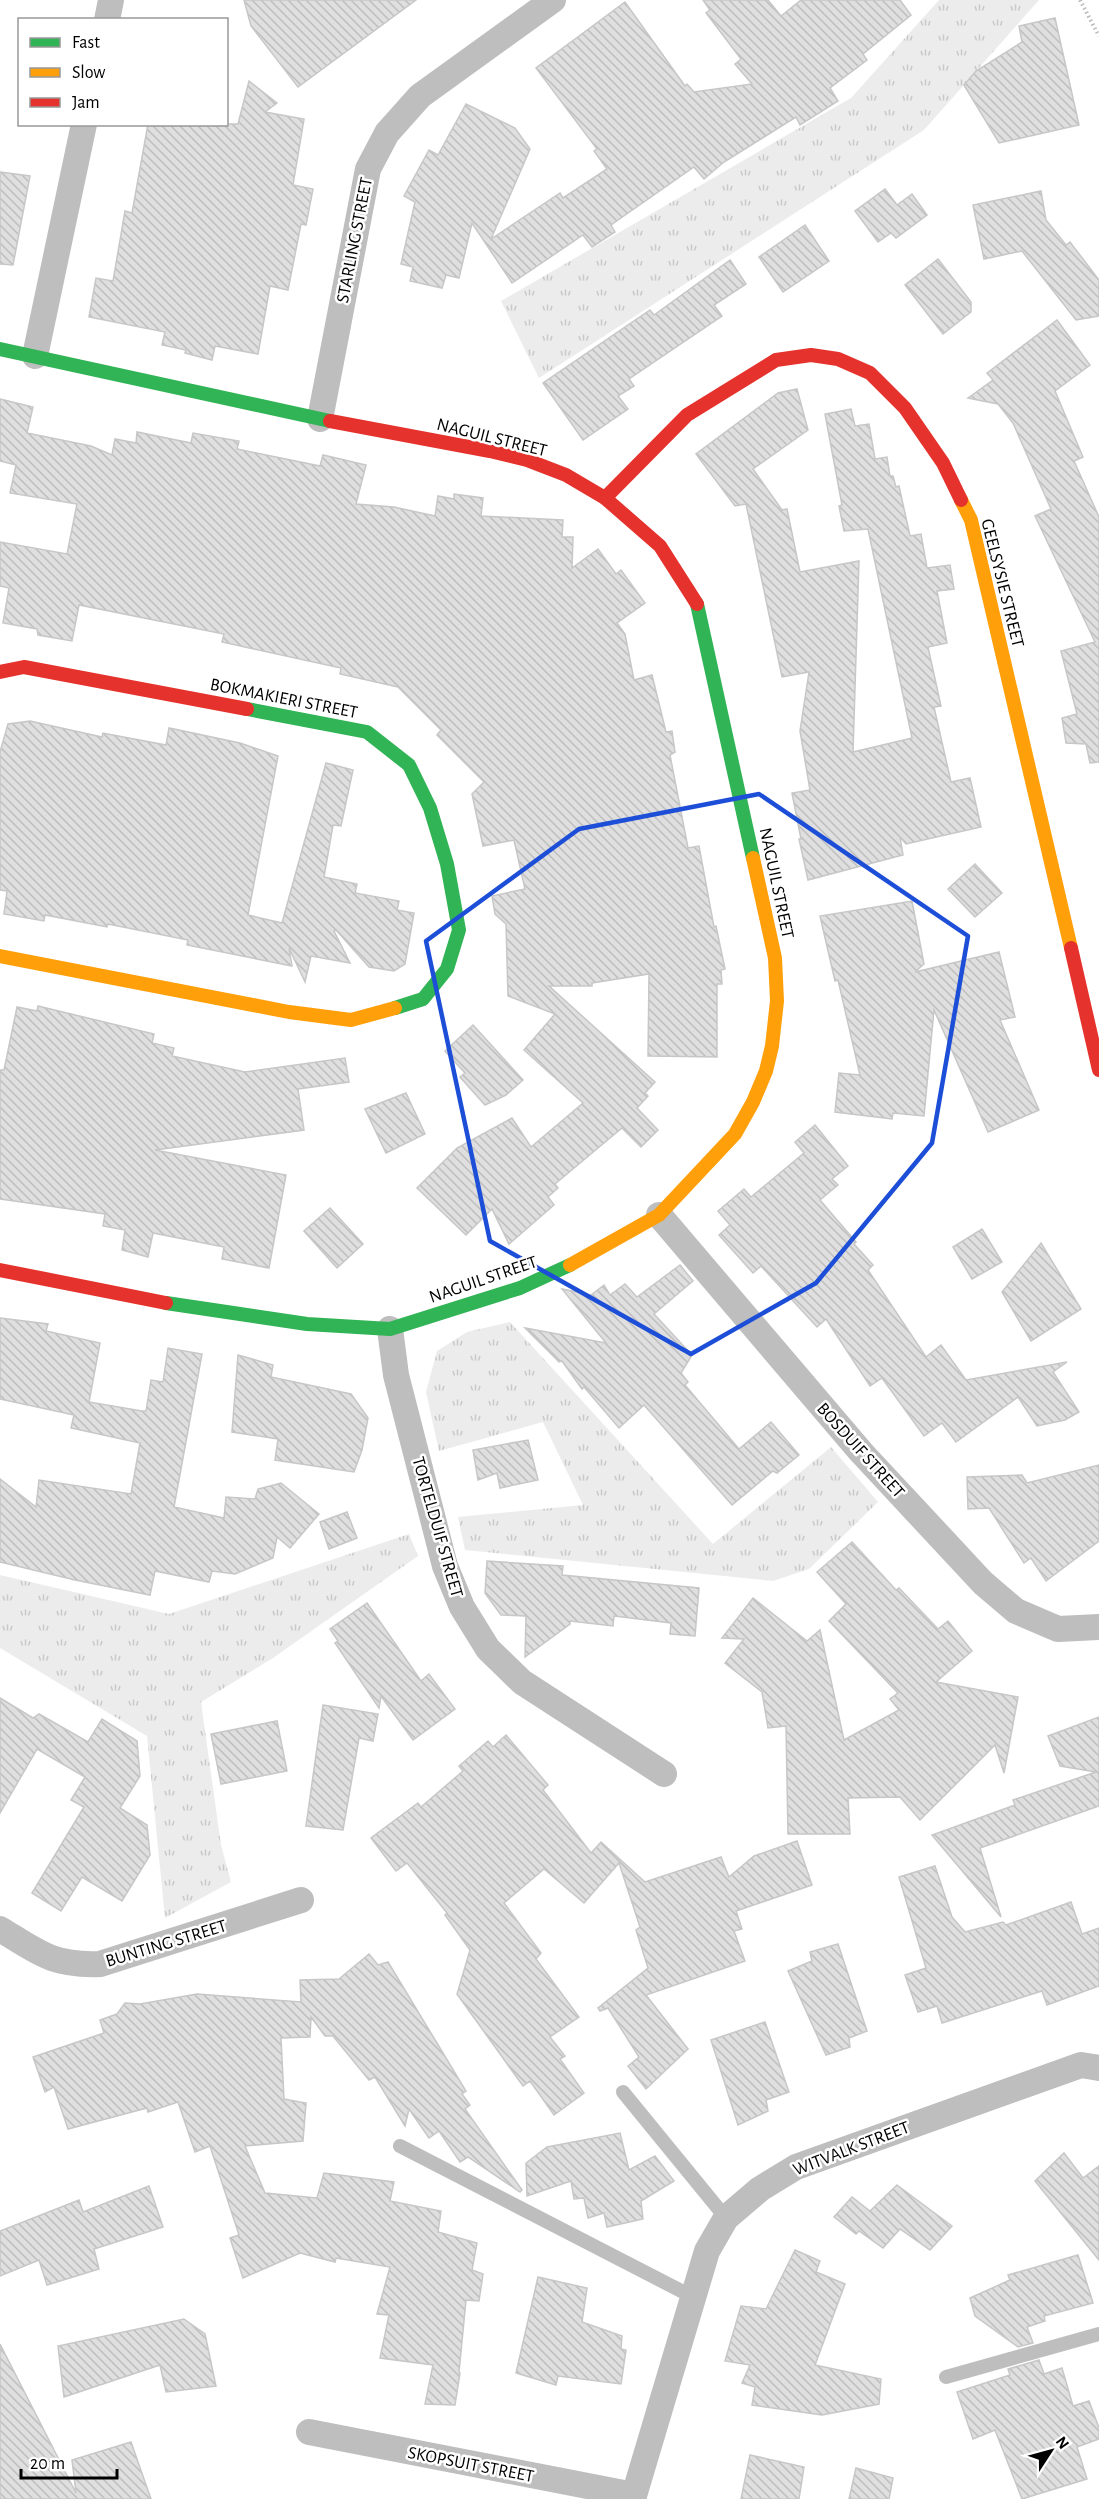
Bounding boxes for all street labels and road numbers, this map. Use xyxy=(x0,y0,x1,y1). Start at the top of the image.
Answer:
street label: STARLING STREET xyxy=(334,176,376,305)
street label: NAGUIL STREET xyxy=(435,416,549,460)
street label: GEELSYSIE STREET xyxy=(977,517,1027,650)
street label: BOKMAKIERI STREET xyxy=(209,676,359,722)
street label: NAGUIL STREET xyxy=(755,826,797,941)
street label: NAGUIL STREET xyxy=(427,1253,540,1307)
street label: BOSDUIF STREET xyxy=(813,1400,908,1502)
street label: TORTELDUIF STREET xyxy=(408,1455,466,1600)
street label: BUNTING STREET xyxy=(104,1917,229,1971)
street label: WITVALK STREET xyxy=(791,2118,912,2179)
street label: SKOPSUIT STREET xyxy=(406,2444,536,2486)

